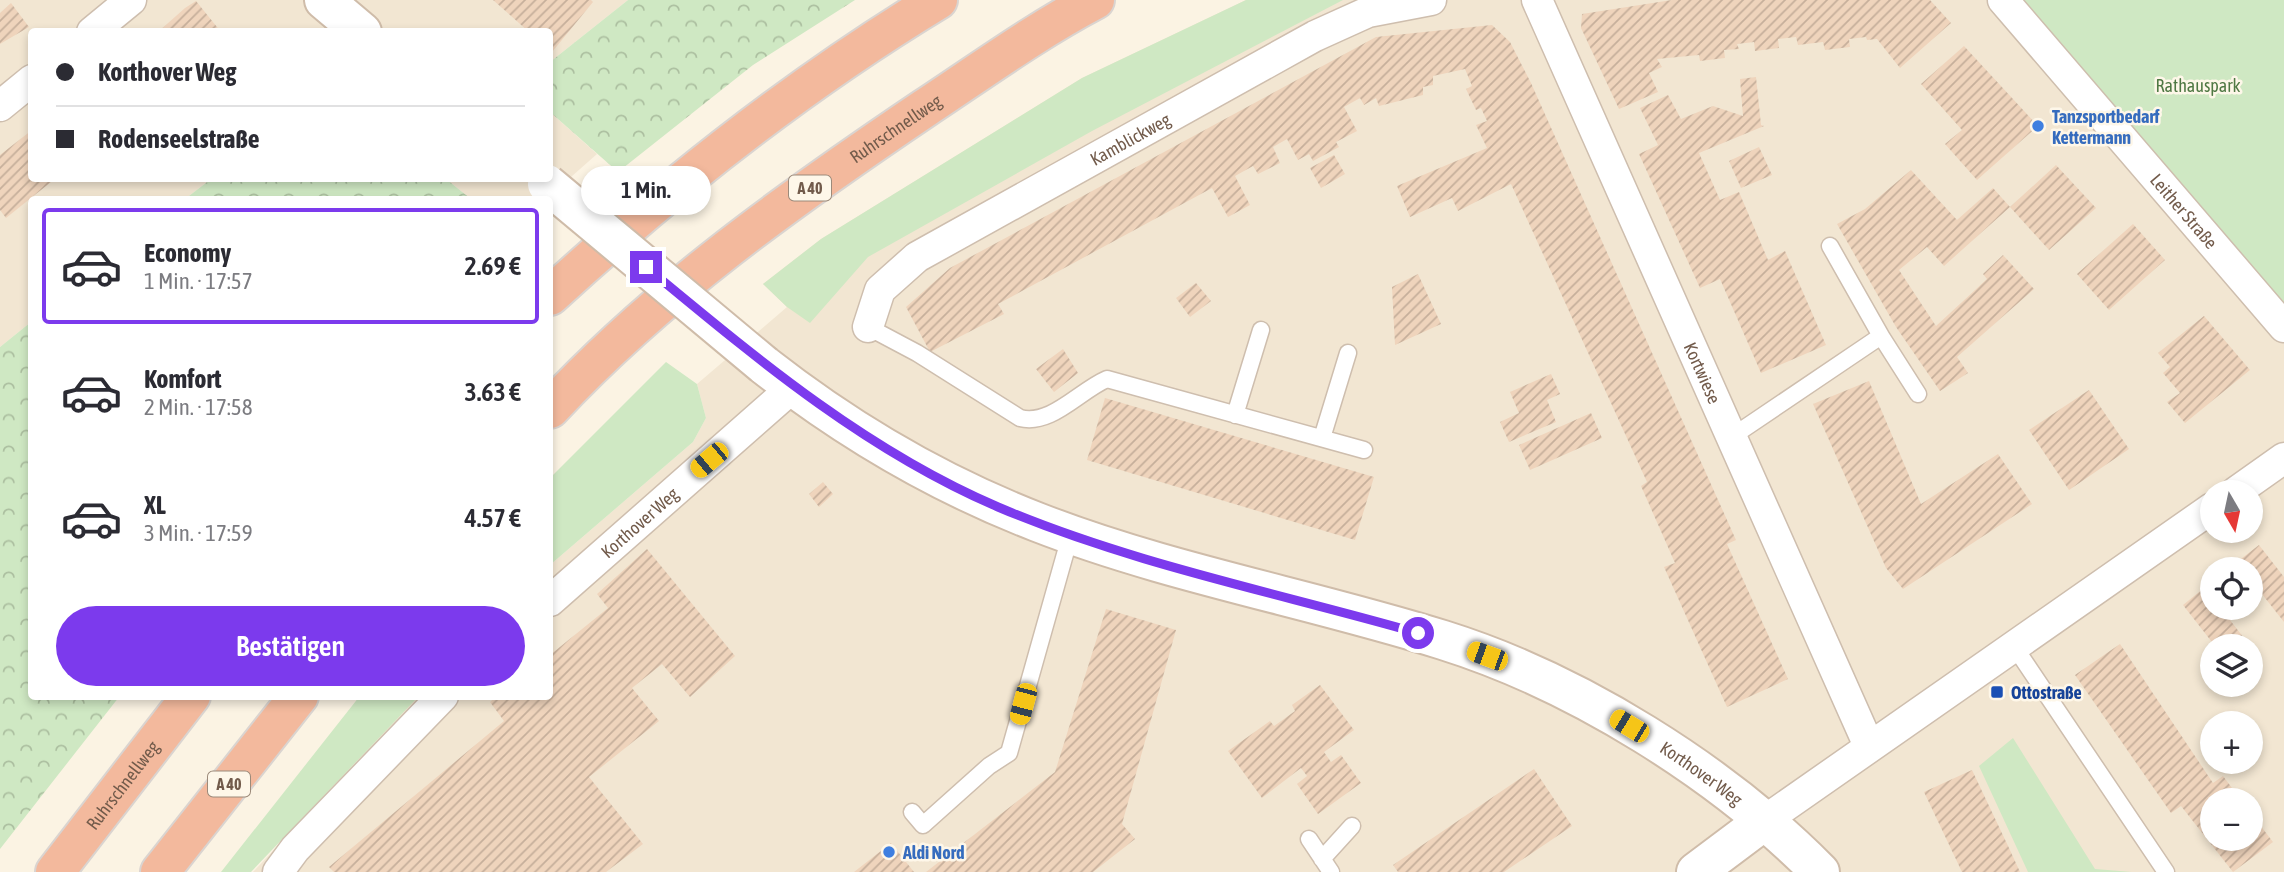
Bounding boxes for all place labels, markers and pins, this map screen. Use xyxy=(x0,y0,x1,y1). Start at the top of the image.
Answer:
place label: Tanzsportbedarf Kettermann xyxy=(2052,106,2161,148)
marker: Tanzsportbedarf Kettermann xyxy=(2030,118,2046,134)
place label: Ottostraße xyxy=(2011,682,2082,703)
marker: Ottostraße xyxy=(1989,684,2005,700)
place label: Aldi Nord xyxy=(902,842,964,863)
marker: Aldi Nord xyxy=(881,844,897,860)

